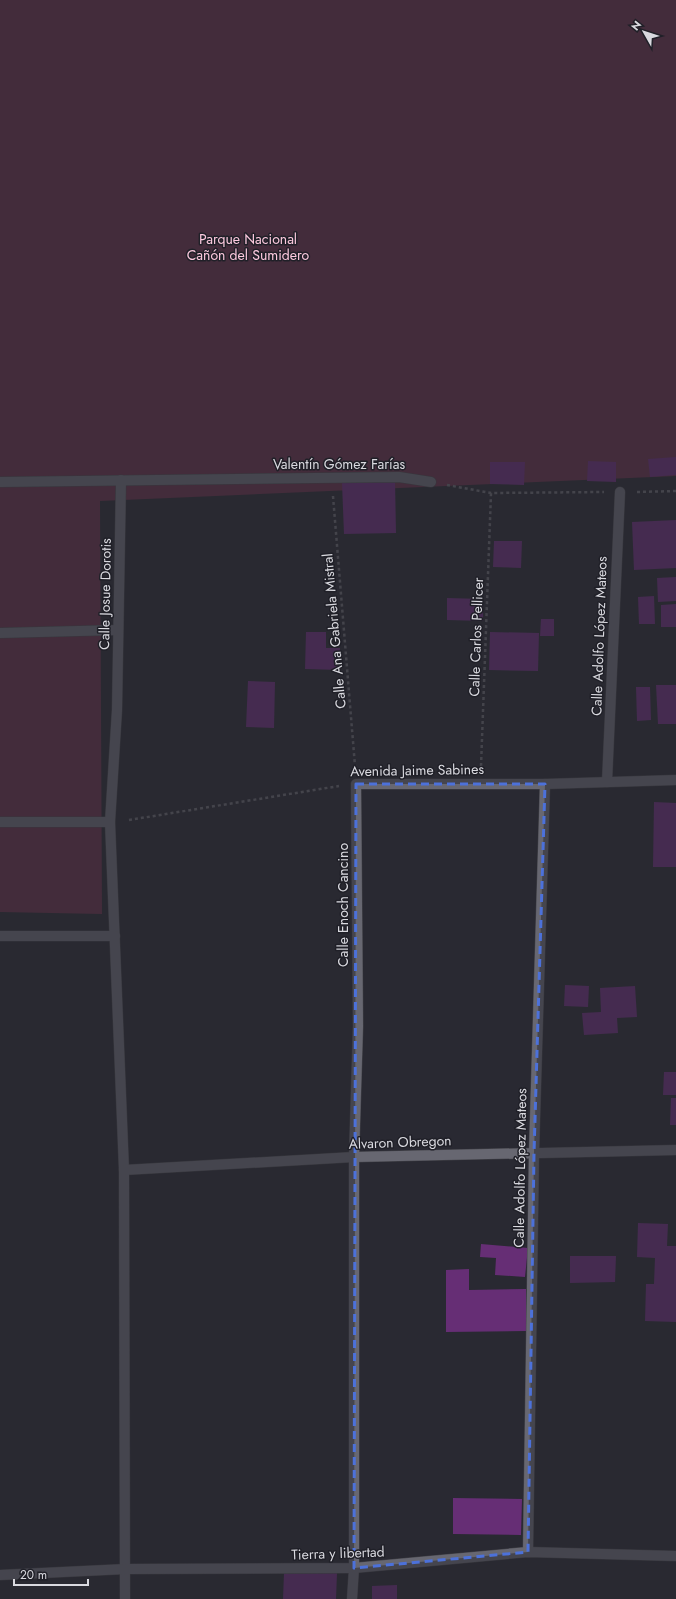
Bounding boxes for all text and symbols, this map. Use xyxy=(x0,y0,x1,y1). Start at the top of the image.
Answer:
north arrow xyxy=(624,12,664,52)
text: N xyxy=(627,17,645,34)
park label: Parque Nacional Cañón del Sumidero xyxy=(187,229,310,265)
street label: Valentín Gómez Farías xyxy=(273,454,405,474)
street label: Calle Josue Dorotis xyxy=(94,538,116,650)
street label: Calle Ana Gabriela Mistral xyxy=(317,553,351,709)
street label: Calle Adolfo López Mateos xyxy=(586,556,612,716)
street label: Calle Carlos Pellicer xyxy=(464,577,488,697)
street label: Avenida Jaime Sabines xyxy=(350,759,484,781)
street label: Calle Enoch Cancino xyxy=(333,843,353,967)
street label: Calle Adolfo López Mateos xyxy=(509,1088,531,1248)
street label: Alvaron Obregon xyxy=(348,1130,452,1154)
street label: Tierra y libertad xyxy=(291,1541,385,1565)
scale bar xyxy=(14,1561,88,1587)
text: 20 m xyxy=(20,1566,47,1584)

